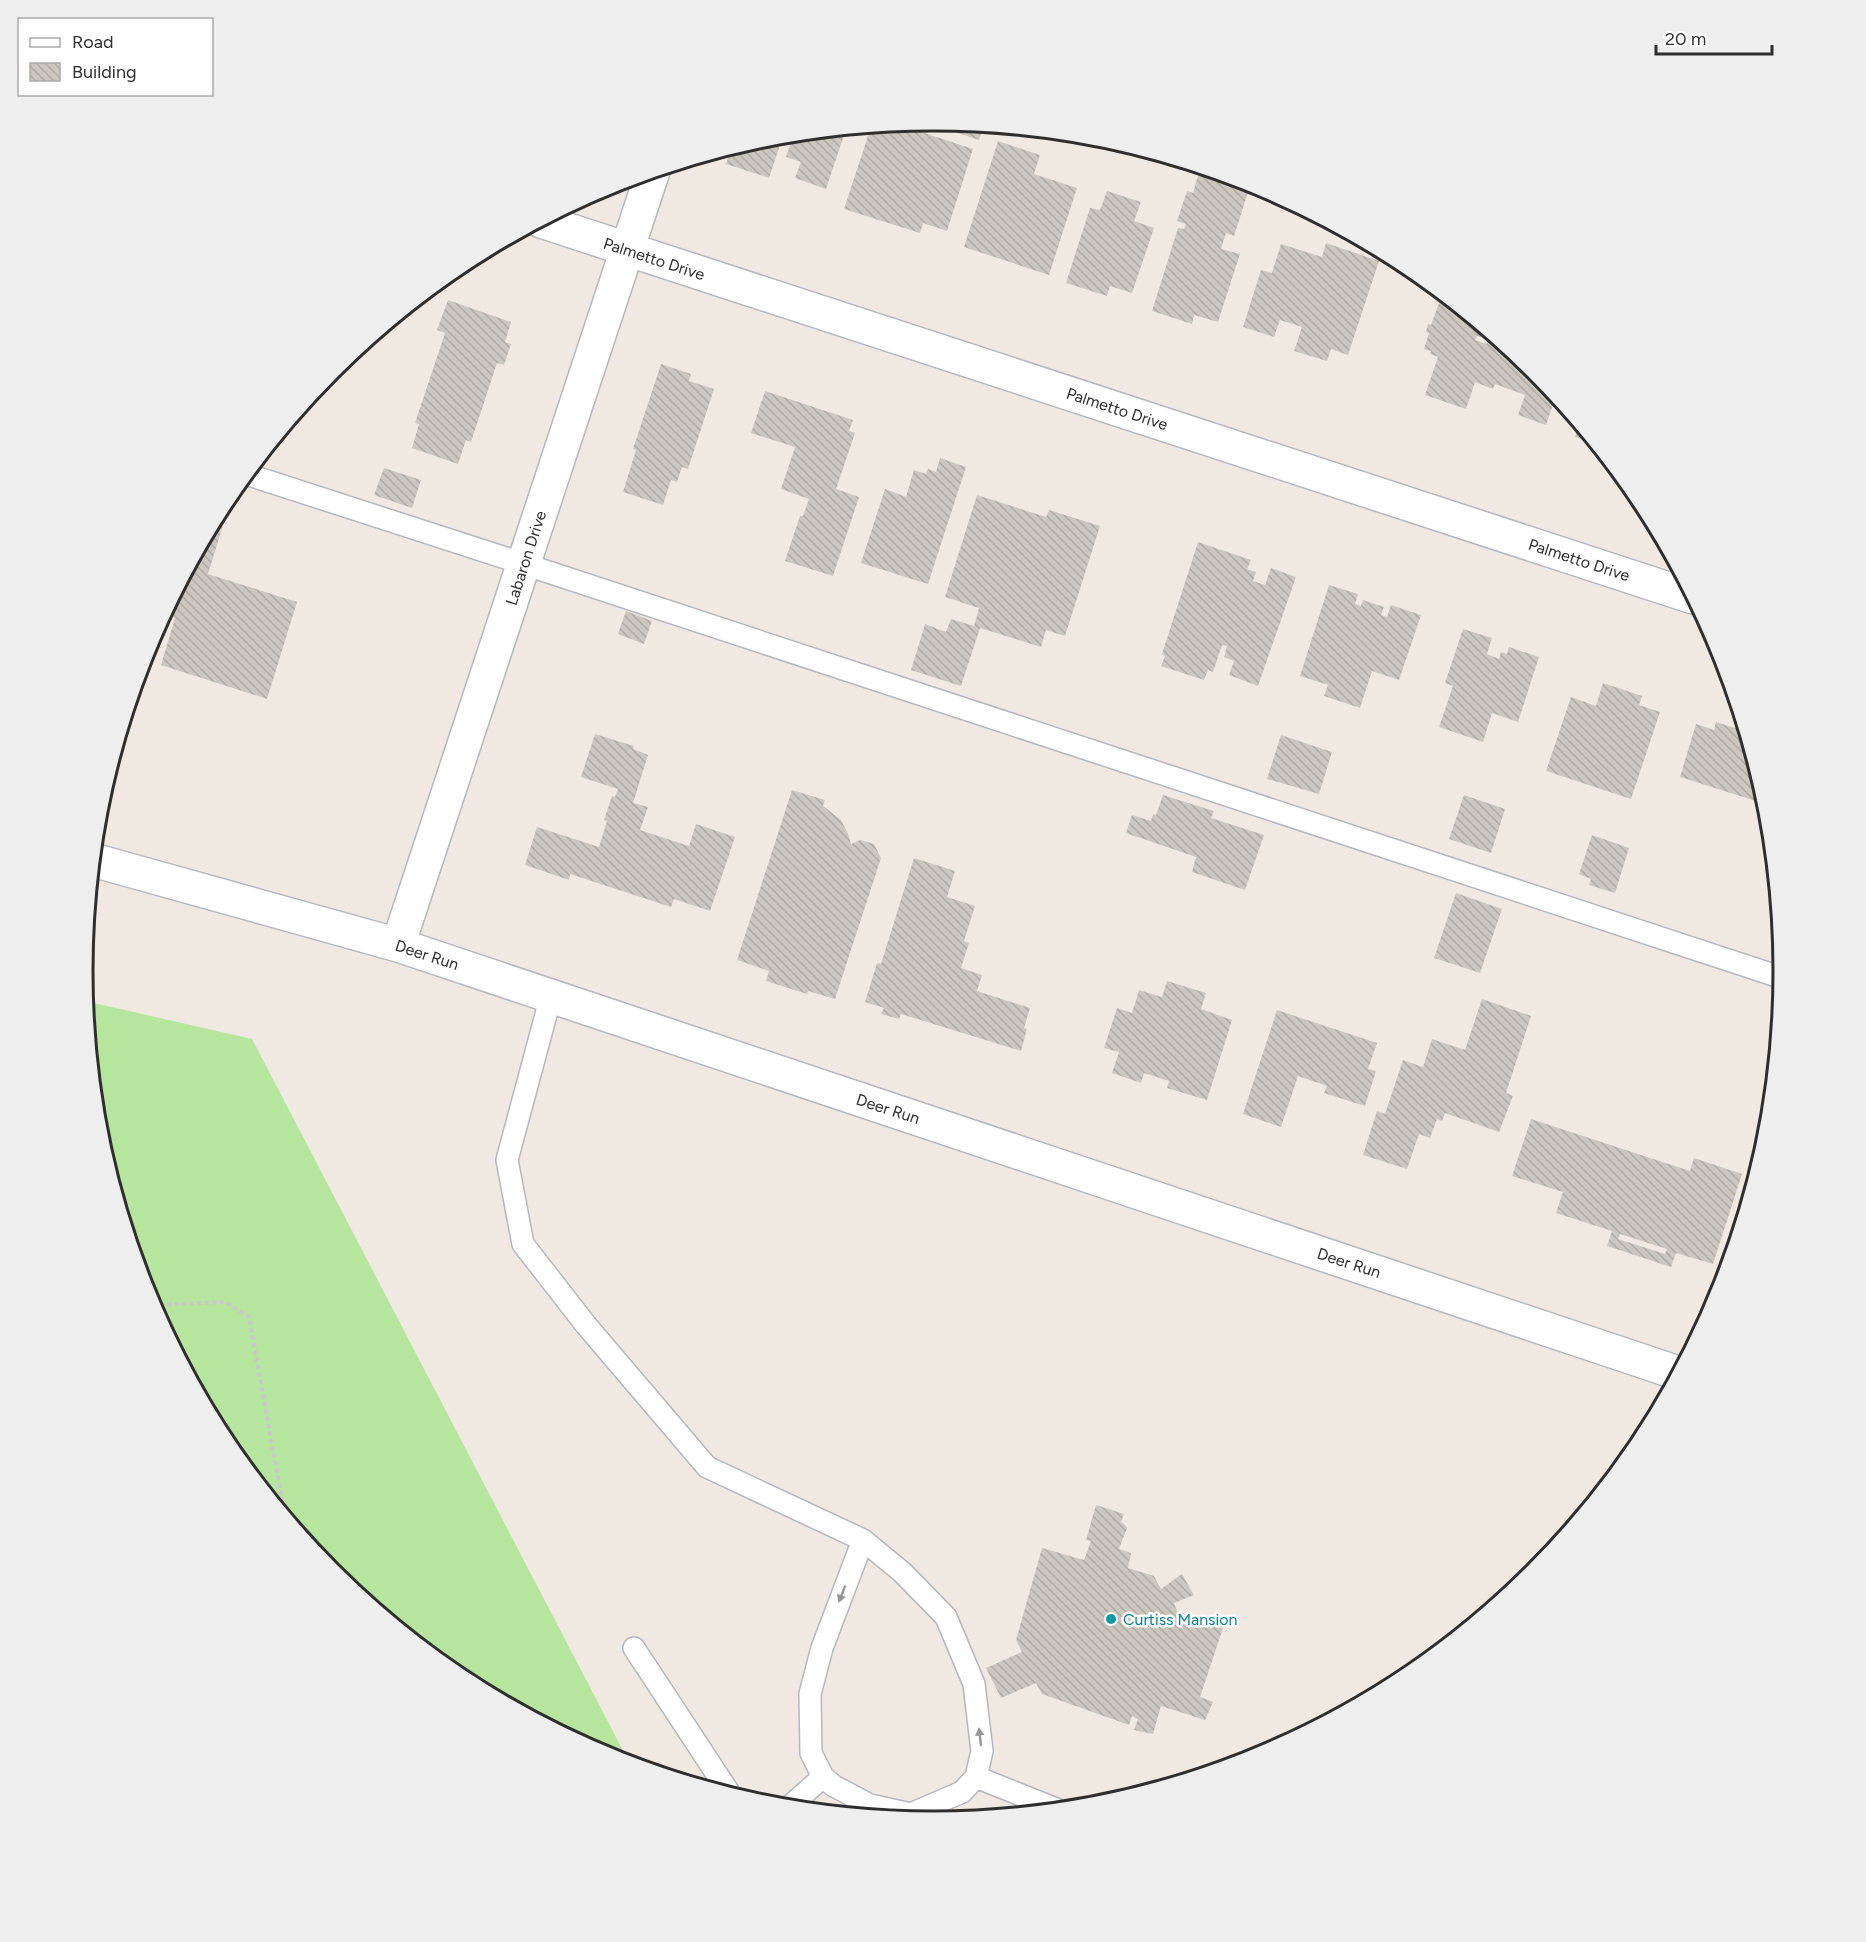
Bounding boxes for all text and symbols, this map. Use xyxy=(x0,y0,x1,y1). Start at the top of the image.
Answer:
legend xyxy=(18,18,213,96)
scale bar xyxy=(1656,18,1772,56)
text: 20 m xyxy=(1665,28,1706,50)
text: Road xyxy=(72,31,113,53)
text: Building xyxy=(72,61,137,83)
street label: Palmetto Drive xyxy=(601,234,707,284)
street label: Palmetto Drive xyxy=(1064,384,1170,434)
street label: Labaron Drive xyxy=(502,508,550,608)
street label: Palmetto Drive xyxy=(1526,535,1632,585)
street label: Deer Run xyxy=(393,936,461,974)
street label: Deer Run xyxy=(854,1090,922,1128)
street label: Deer Run xyxy=(1315,1244,1383,1282)
one-way arrow xyxy=(837,1586,847,1604)
place label: Curtiss Mansion xyxy=(1123,1610,1238,1629)
marker: Curtiss Mansion xyxy=(1104,1612,1118,1626)
one-way arrow xyxy=(975,1727,985,1746)

